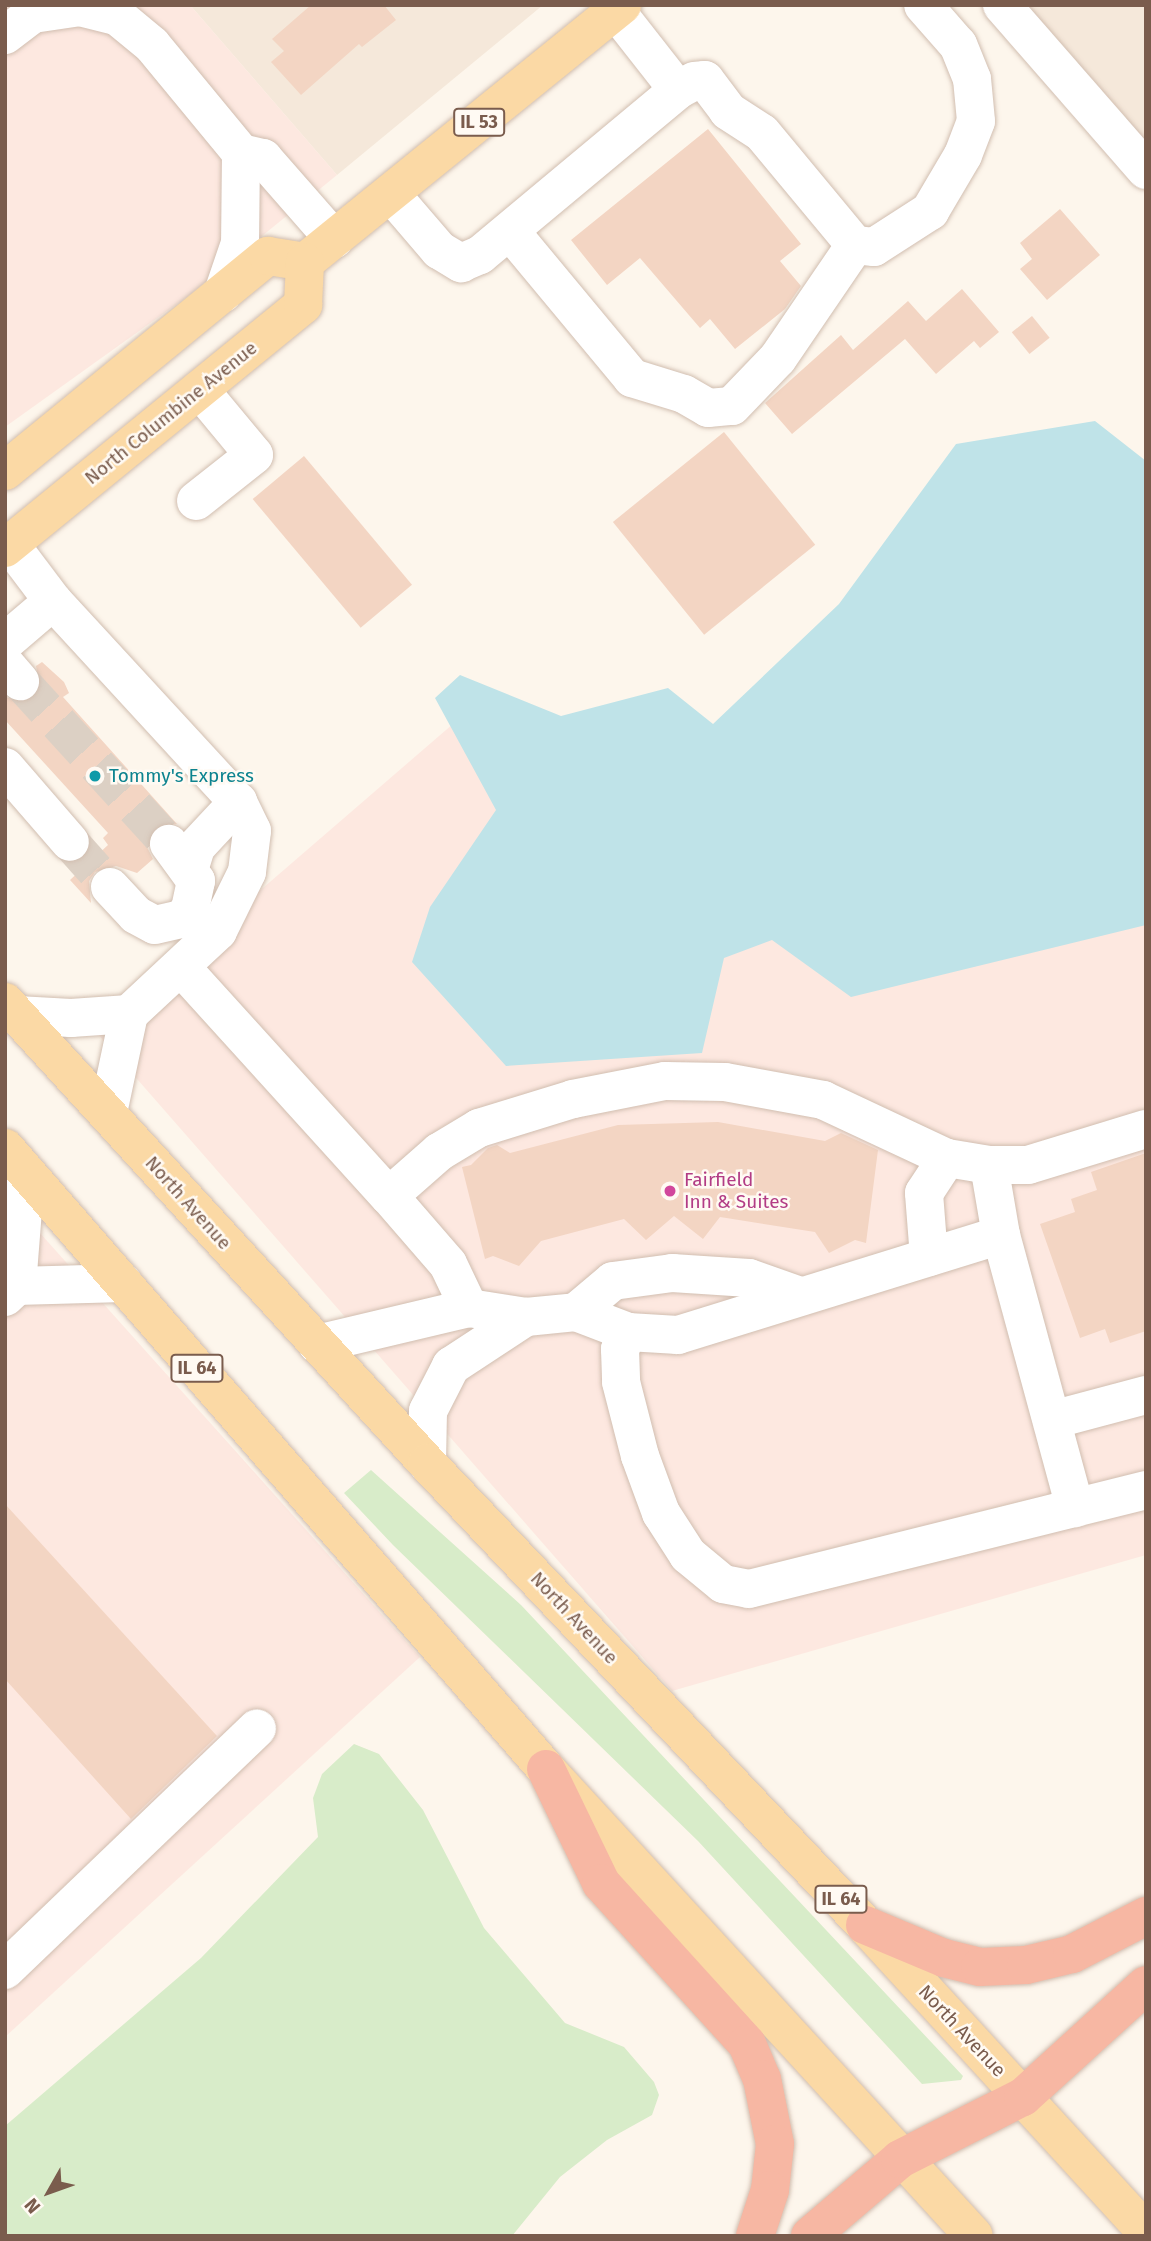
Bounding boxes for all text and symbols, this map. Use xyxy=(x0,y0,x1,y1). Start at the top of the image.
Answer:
road number: IL 53 xyxy=(453,107,505,136)
street label: North Columbine Avenue xyxy=(80,337,262,489)
place label: Tommy's Express xyxy=(109,765,254,787)
marker: Tommy's Express xyxy=(87,768,103,784)
street label: North Avenue xyxy=(140,1152,236,1254)
place label: Fairfield Inn & Suites xyxy=(684,1169,788,1213)
marker: Fairfield Inn & Suites xyxy=(662,1183,678,1199)
road number: IL 64 xyxy=(169,1353,225,1382)
street label: North Avenue xyxy=(526,1567,622,1669)
road number: IL 64 xyxy=(813,1884,869,1913)
street label: North Avenue xyxy=(914,1980,1010,2082)
north arrow xyxy=(14,2157,84,2227)
text: N xyxy=(20,2194,45,2218)

